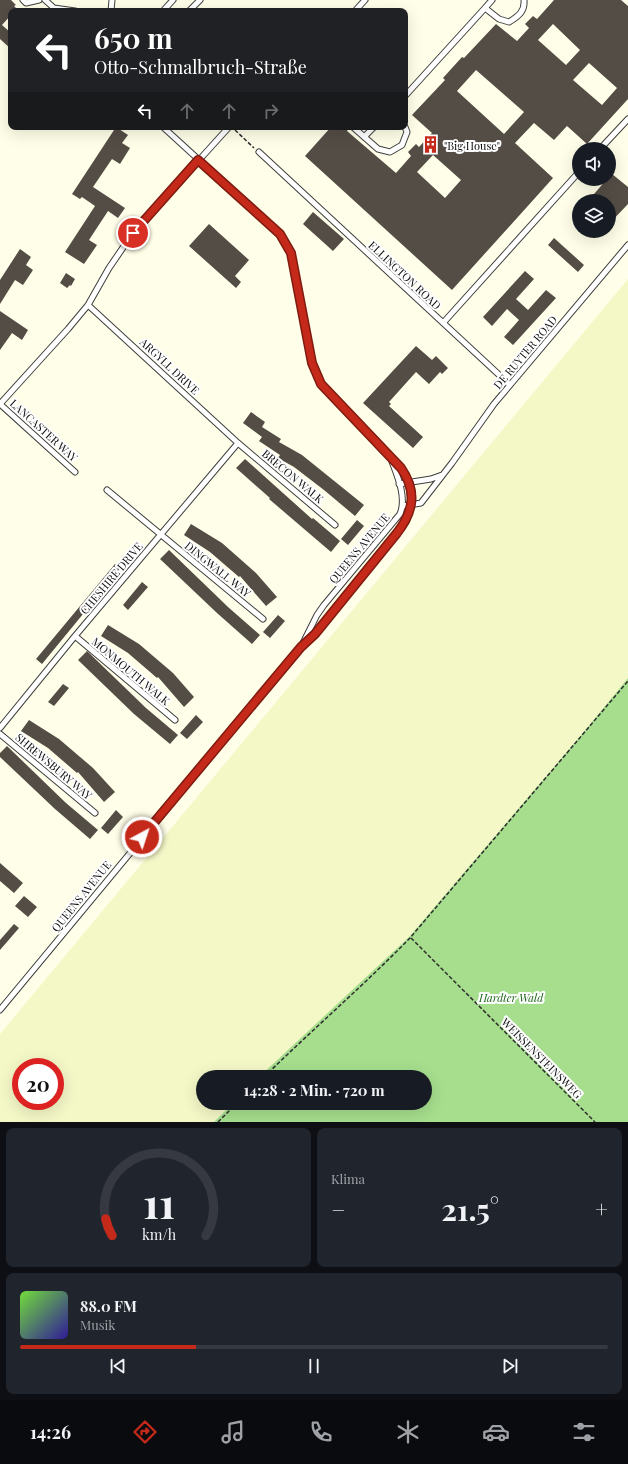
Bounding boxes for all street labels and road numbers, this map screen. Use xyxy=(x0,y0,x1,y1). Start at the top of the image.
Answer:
street label: ELLINGTON ROAD xyxy=(366,237,445,313)
street label: DE RUYTER ROAD xyxy=(490,312,560,392)
street label: ARGYLL DRIVE xyxy=(136,334,203,398)
street label: LANCASTER WAY xyxy=(7,396,81,465)
street label: BRECON WALK xyxy=(259,446,328,507)
street label: QUEENS AVENUE xyxy=(325,510,393,586)
street label: DINGWALL WAY xyxy=(182,538,254,600)
street label: CHESHIRE DRIVE xyxy=(76,539,146,617)
street label: MONMOUTH WALK xyxy=(89,634,174,709)
street label: SHREWSBURY WAY xyxy=(13,730,96,803)
street label: QUEENS AVENUE xyxy=(48,857,114,935)
street label: WEISSENSTEINSWEG xyxy=(498,1014,586,1102)

